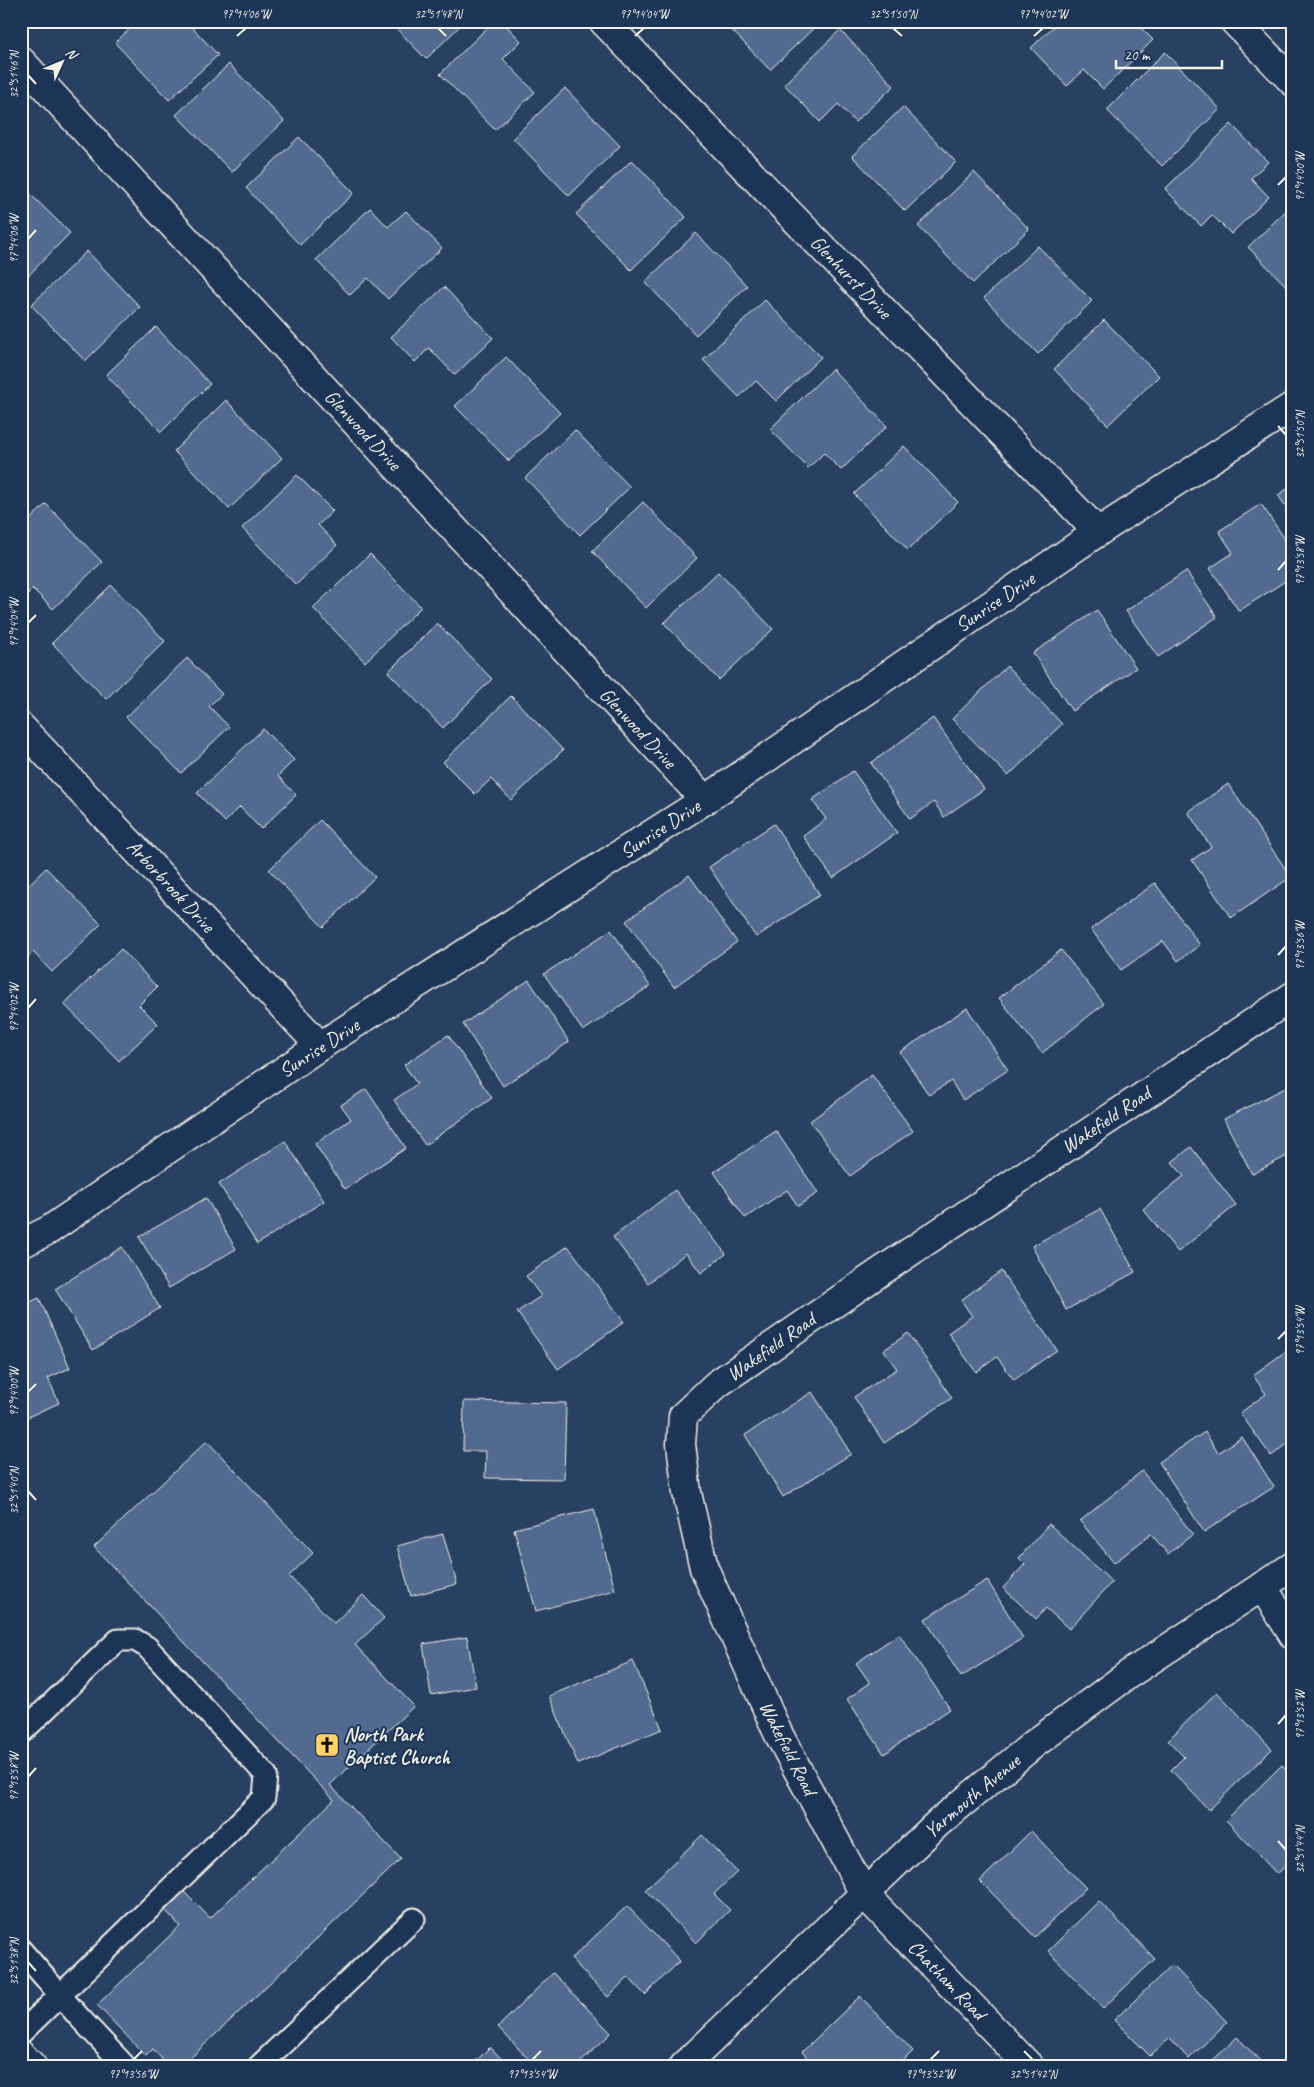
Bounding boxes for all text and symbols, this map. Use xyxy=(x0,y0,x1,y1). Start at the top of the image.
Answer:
text: 97°14'06"W xyxy=(222,6,273,22)
text: 32°51'48"N xyxy=(414,6,463,22)
text: 97°14'04"W xyxy=(620,6,671,22)
text: 32°51'50"N xyxy=(869,6,918,22)
text: 97°14'02"W xyxy=(1019,6,1070,22)
north arrow xyxy=(38,38,88,88)
scale bar xyxy=(1116,38,1223,70)
text: N xyxy=(62,44,82,64)
text: 20 m xyxy=(1124,46,1151,65)
text: 32°51'46"N xyxy=(6,50,22,99)
text: 97°14'00"W xyxy=(1292,150,1308,201)
text: 97°14'06"W xyxy=(6,212,22,263)
street label: Glenhurst Drive xyxy=(805,230,898,325)
street label: Glenwood Drive xyxy=(319,384,408,477)
text: 32°51'50"N xyxy=(1292,410,1308,459)
text: 97°13'58"W xyxy=(1292,534,1308,585)
street label: Sunrise Drive xyxy=(950,565,1041,638)
text: 97°14'04"W xyxy=(6,596,22,647)
street label: Glenwood Drive xyxy=(594,682,683,775)
street label: Sunrise Drive xyxy=(615,793,706,864)
street label: Arborbrook Drive xyxy=(122,834,221,939)
text: 97°13'56"W xyxy=(1292,919,1308,970)
text: 97°14'02"W xyxy=(6,981,22,1032)
street label: Sunrise Drive xyxy=(274,1012,365,1083)
street label: Wakefield Road xyxy=(1057,1079,1158,1159)
text: 97°13'54"W xyxy=(1292,1304,1308,1355)
street label: Wakefield Road xyxy=(722,1306,823,1387)
text: 97°14'00"W xyxy=(6,1365,22,1416)
text: 32°51'40"N xyxy=(6,1466,22,1515)
text: 97°13'52"W xyxy=(1292,1688,1308,1739)
street label: Wakefield Road xyxy=(754,1697,824,1802)
place label: North Park Baptist Church xyxy=(344,1722,451,1770)
church icon: North Park Baptist Church xyxy=(314,1732,340,1758)
street label: Yarmouth Avenue xyxy=(919,1747,1026,1844)
text: 97°13'58"W xyxy=(6,1750,22,1801)
text: 32°51'44"N xyxy=(1292,1825,1308,1874)
street label: Chatham Road xyxy=(903,1935,993,2027)
text: 32°51'38"N xyxy=(6,1937,22,1986)
text: 97°13'56"W xyxy=(109,2066,160,2082)
text: 97°13'54"W xyxy=(508,2066,559,2082)
text: 97°13'52"W xyxy=(906,2066,957,2082)
text: 32°51'42"N xyxy=(1009,2066,1058,2082)

